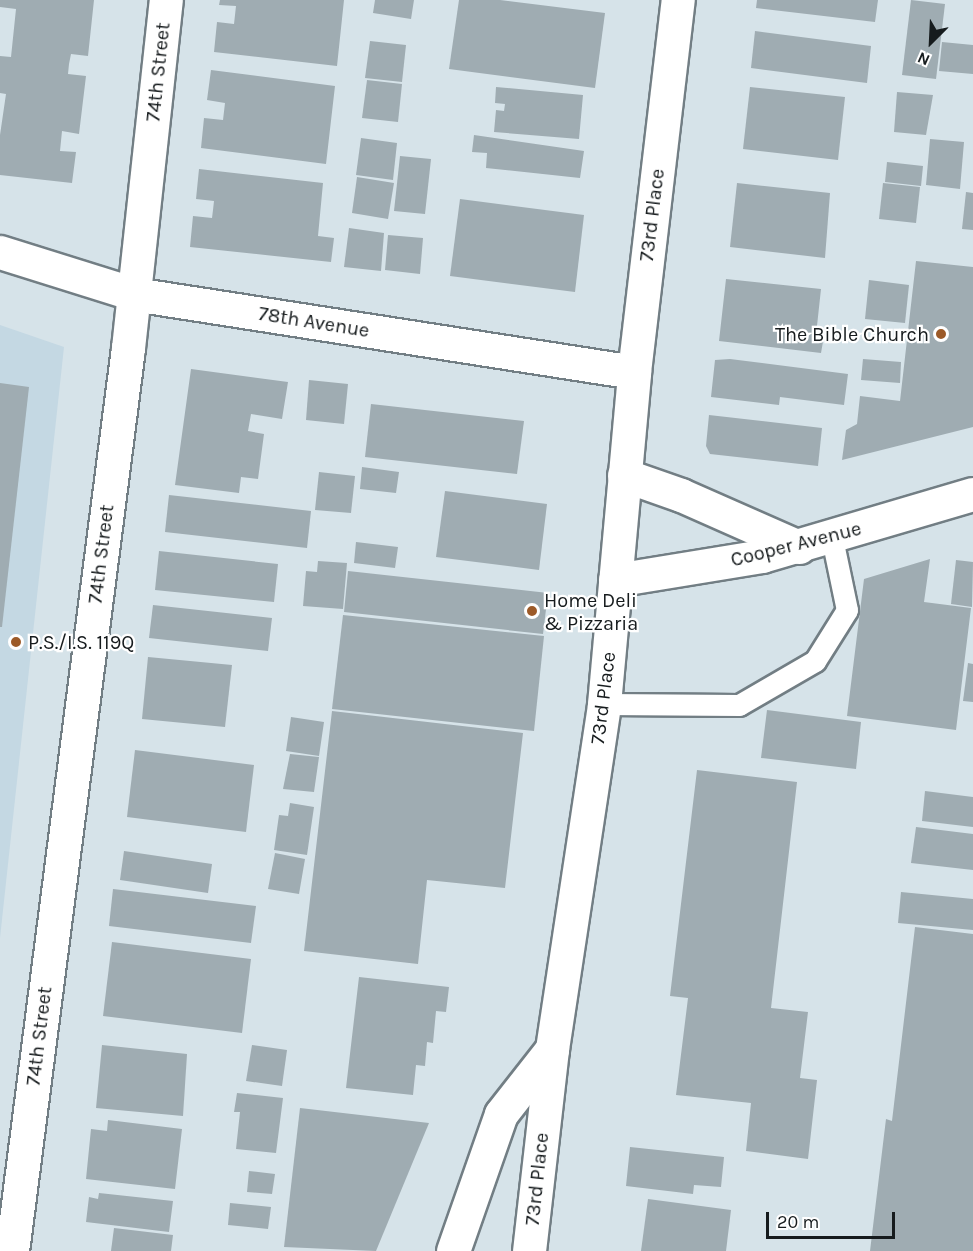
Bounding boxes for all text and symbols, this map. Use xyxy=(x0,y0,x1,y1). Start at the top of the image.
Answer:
north arrow xyxy=(901,12,961,72)
street label: 74th Street xyxy=(141,21,175,123)
text: N xyxy=(914,48,933,70)
street label: 73rd Place xyxy=(634,167,670,263)
street label: 78th Avenue xyxy=(257,301,371,343)
place label: The Bible Church xyxy=(775,322,929,346)
marker: The Bible Church xyxy=(934,327,948,341)
street label: 74th Street xyxy=(83,503,119,605)
street label: Cooper Avenue xyxy=(728,516,864,572)
place label: Home Deli & Pizzaria xyxy=(544,588,638,635)
marker: Home Deli & Pizzaria xyxy=(525,604,539,618)
place label: P.S./I.S. 119Q xyxy=(28,630,134,654)
marker: P.S./I.S. 119Q xyxy=(9,635,23,649)
street label: 73rd Place xyxy=(585,650,621,746)
street label: 74th Street xyxy=(21,985,57,1087)
street label: 73rd Place xyxy=(520,1131,554,1227)
scale bar xyxy=(769,1200,898,1238)
text: 20 m xyxy=(777,1211,819,1233)

